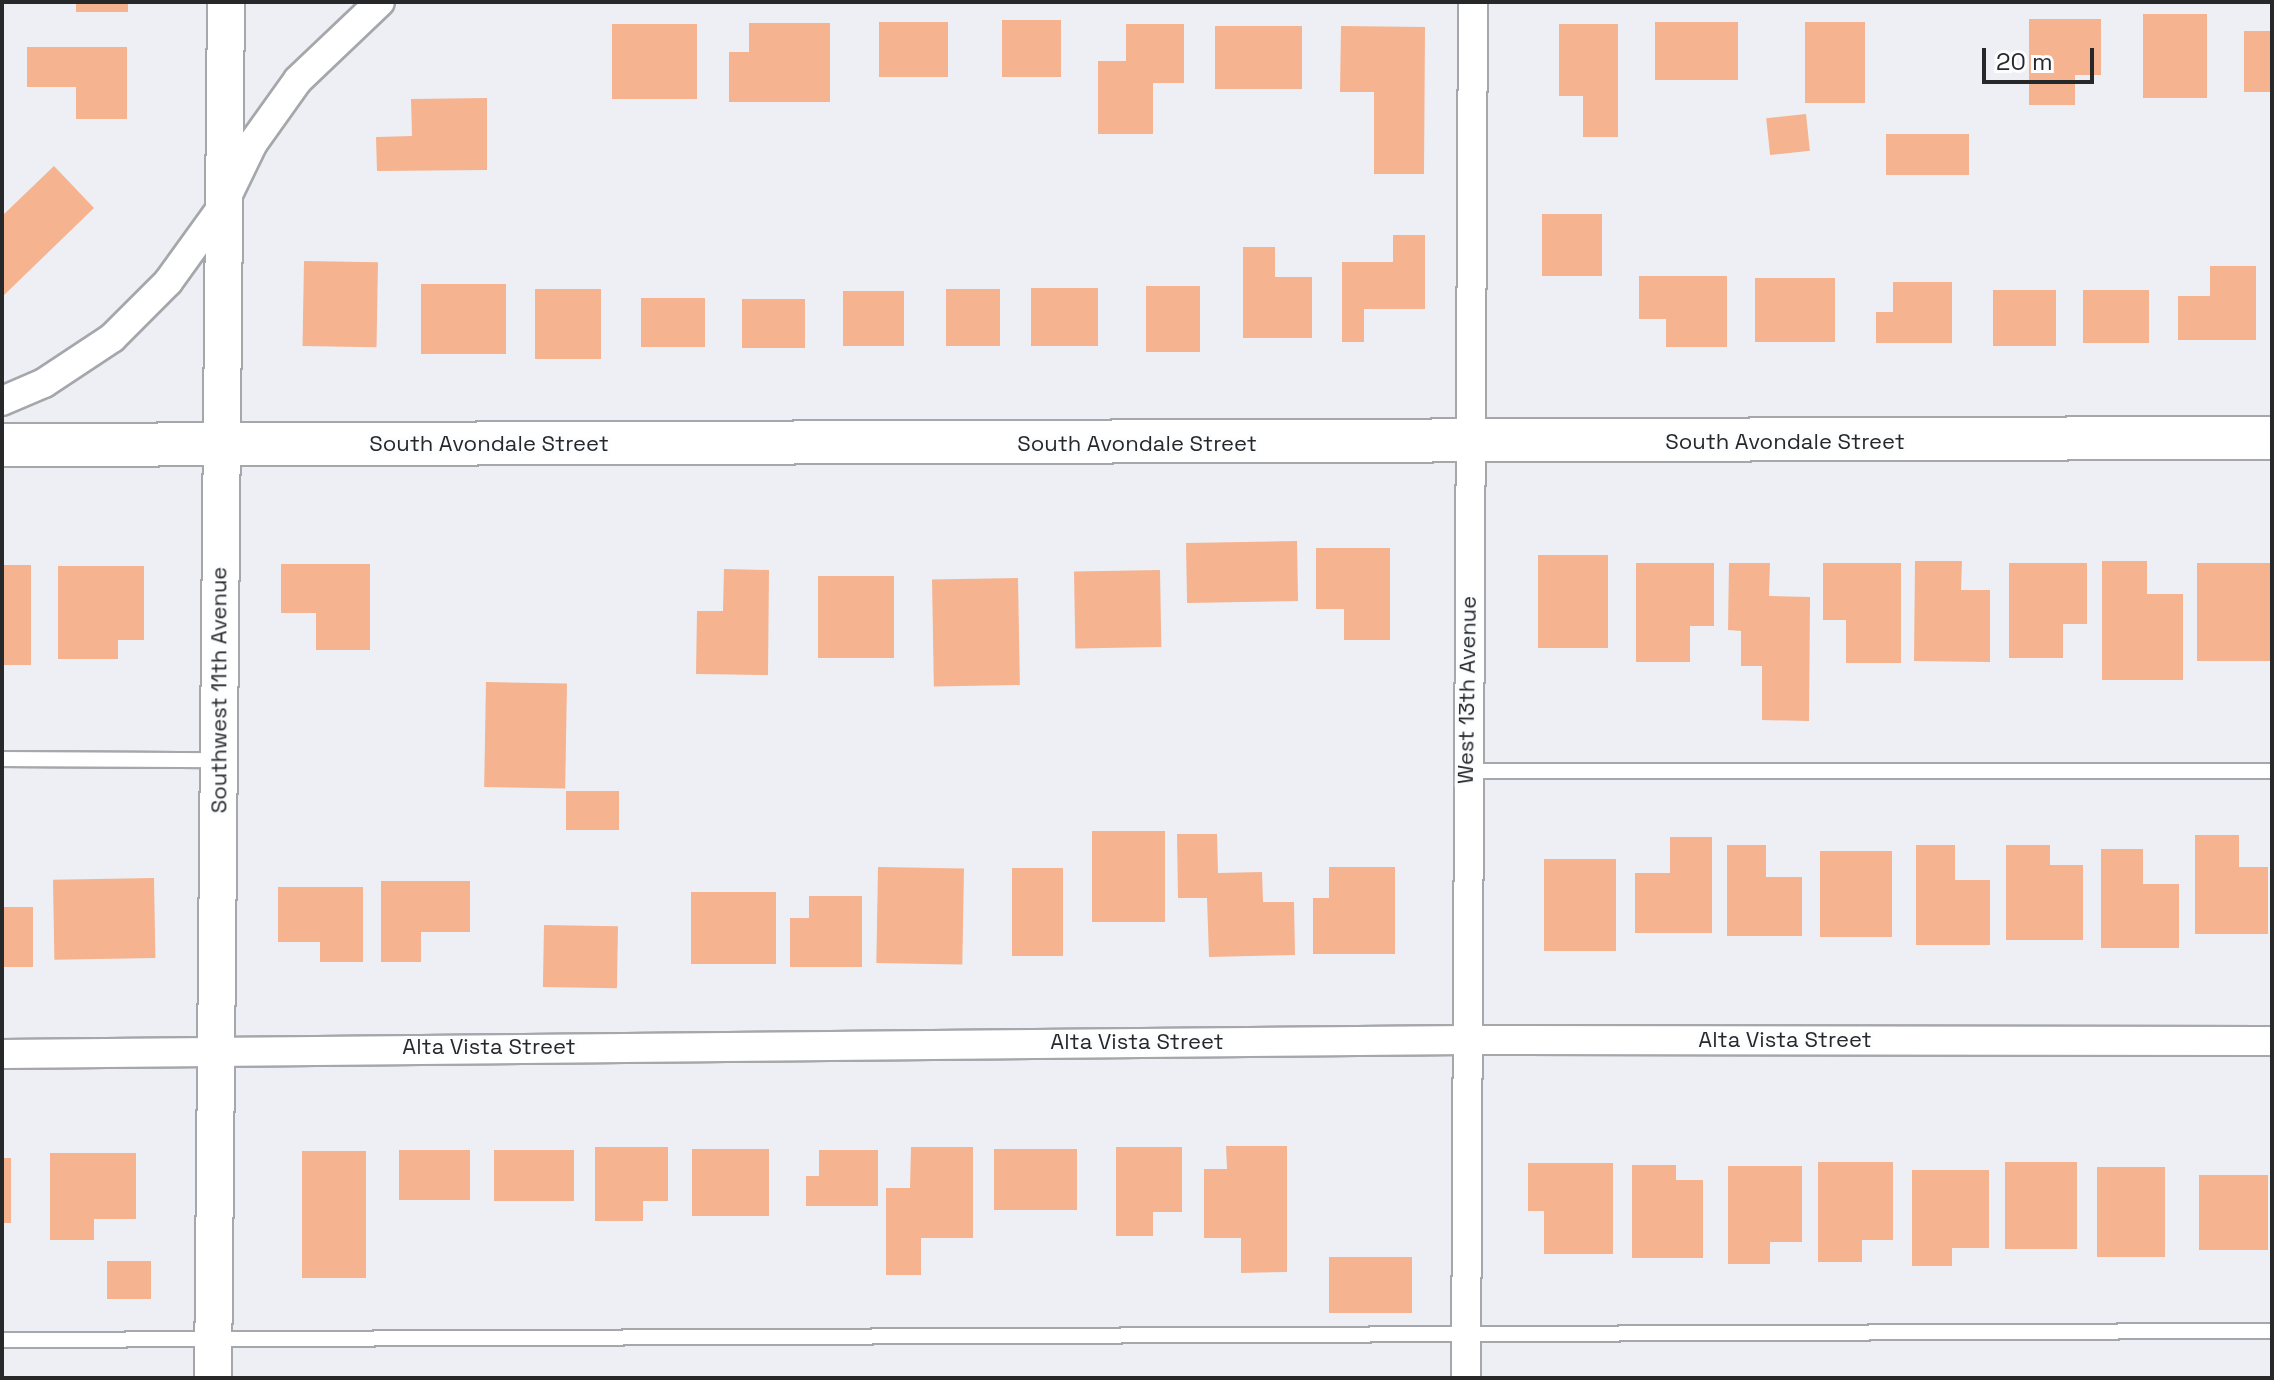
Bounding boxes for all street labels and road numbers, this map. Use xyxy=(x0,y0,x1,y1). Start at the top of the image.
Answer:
street label: South Avondale Street xyxy=(1665,429,1905,455)
street label: South Avondale Street xyxy=(369,431,609,457)
street label: South Avondale Street xyxy=(1017,431,1257,457)
street label: Southwest 11th Avenue xyxy=(206,567,232,813)
street label: West 13th Avenue xyxy=(1452,596,1482,784)
street label: Alta Vista Street xyxy=(1698,1027,1872,1053)
street label: Alta Vista Street xyxy=(1050,1029,1224,1055)
street label: Alta Vista Street xyxy=(402,1034,576,1060)

